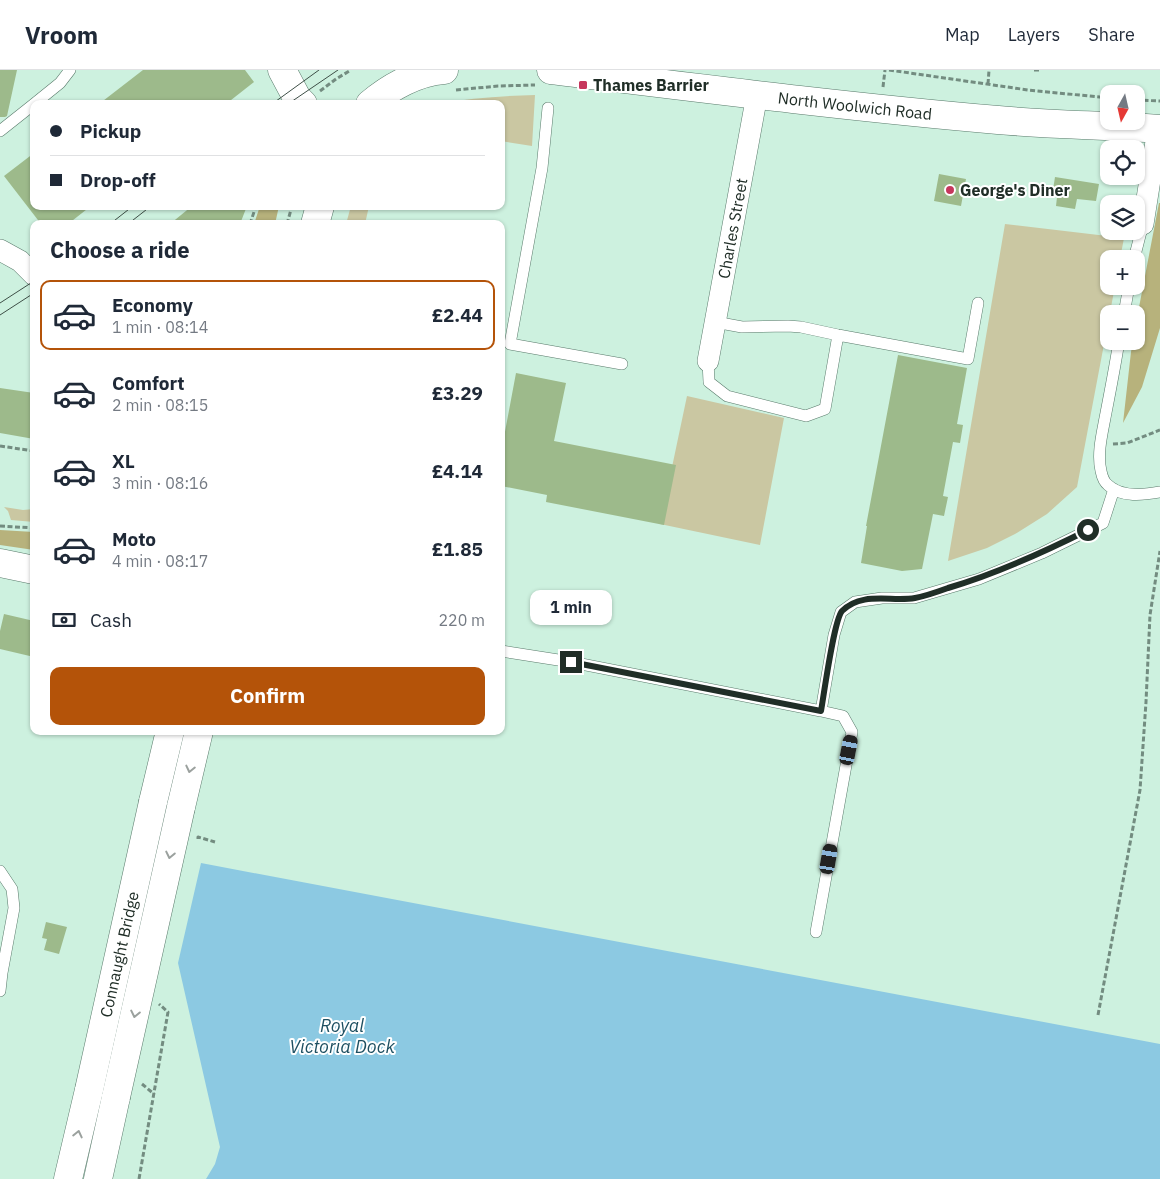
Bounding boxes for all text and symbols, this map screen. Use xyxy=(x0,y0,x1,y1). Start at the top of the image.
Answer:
text: Vroom xyxy=(25,19,98,51)
text: Map xyxy=(945,23,980,46)
text: Layers xyxy=(1008,23,1060,46)
text: Share xyxy=(1088,23,1135,46)
place label: Thames Barrier xyxy=(593,75,709,95)
marker: Thames Barrier xyxy=(577,79,589,91)
north arrow xyxy=(1100,85,1145,130)
map controls xyxy=(1100,85,1145,350)
street label: North Woolwich Road xyxy=(777,87,933,124)
text: Pickup xyxy=(80,119,141,143)
button: locate xyxy=(1100,140,1145,185)
text: Drop-off xyxy=(80,168,156,192)
street label: Charles Street xyxy=(713,176,752,280)
place label: George's Diner xyxy=(960,180,1071,200)
marker: George's Diner xyxy=(944,184,956,196)
button: layers xyxy=(1100,195,1145,240)
text: Choose a ride xyxy=(50,235,190,264)
button: + xyxy=(1100,250,1145,295)
icon: car xyxy=(52,293,97,338)
text: Economy xyxy=(112,293,193,317)
text: £2.44 xyxy=(432,303,483,327)
button: − xyxy=(1100,305,1145,350)
text: 1 min · 08:14 xyxy=(112,317,208,337)
icon: car xyxy=(52,371,97,416)
text: Comfort xyxy=(112,371,185,395)
text: £3.29 xyxy=(432,381,483,405)
text: 2 min · 08:15 xyxy=(112,395,208,415)
icon: car xyxy=(52,449,97,494)
text: XL xyxy=(112,449,135,473)
text: £4.14 xyxy=(432,459,483,483)
text: 3 min · 08:16 xyxy=(112,473,208,493)
route start xyxy=(1077,519,1099,541)
icon: car xyxy=(52,527,97,572)
text: Moto xyxy=(112,527,156,551)
text: £1.85 xyxy=(432,537,483,561)
text: 4 min · 08:17 xyxy=(112,551,208,571)
callout: 1 min xyxy=(530,590,612,624)
text: 1 min xyxy=(550,597,592,617)
icon: cash xyxy=(50,606,78,634)
text: Cash xyxy=(90,608,132,632)
text: 220 m xyxy=(438,610,485,630)
route end xyxy=(560,651,582,673)
button: Confirm xyxy=(50,667,485,725)
car xyxy=(838,734,859,766)
one-way arrow xyxy=(185,765,196,774)
car xyxy=(819,843,838,875)
one-way arrow xyxy=(165,851,176,859)
street label: Connaught Bridge xyxy=(95,889,143,1019)
one-way arrow xyxy=(130,1009,141,1018)
water label: Royal Victoria Dock xyxy=(289,1014,395,1058)
one-way arrow xyxy=(72,1130,83,1139)

